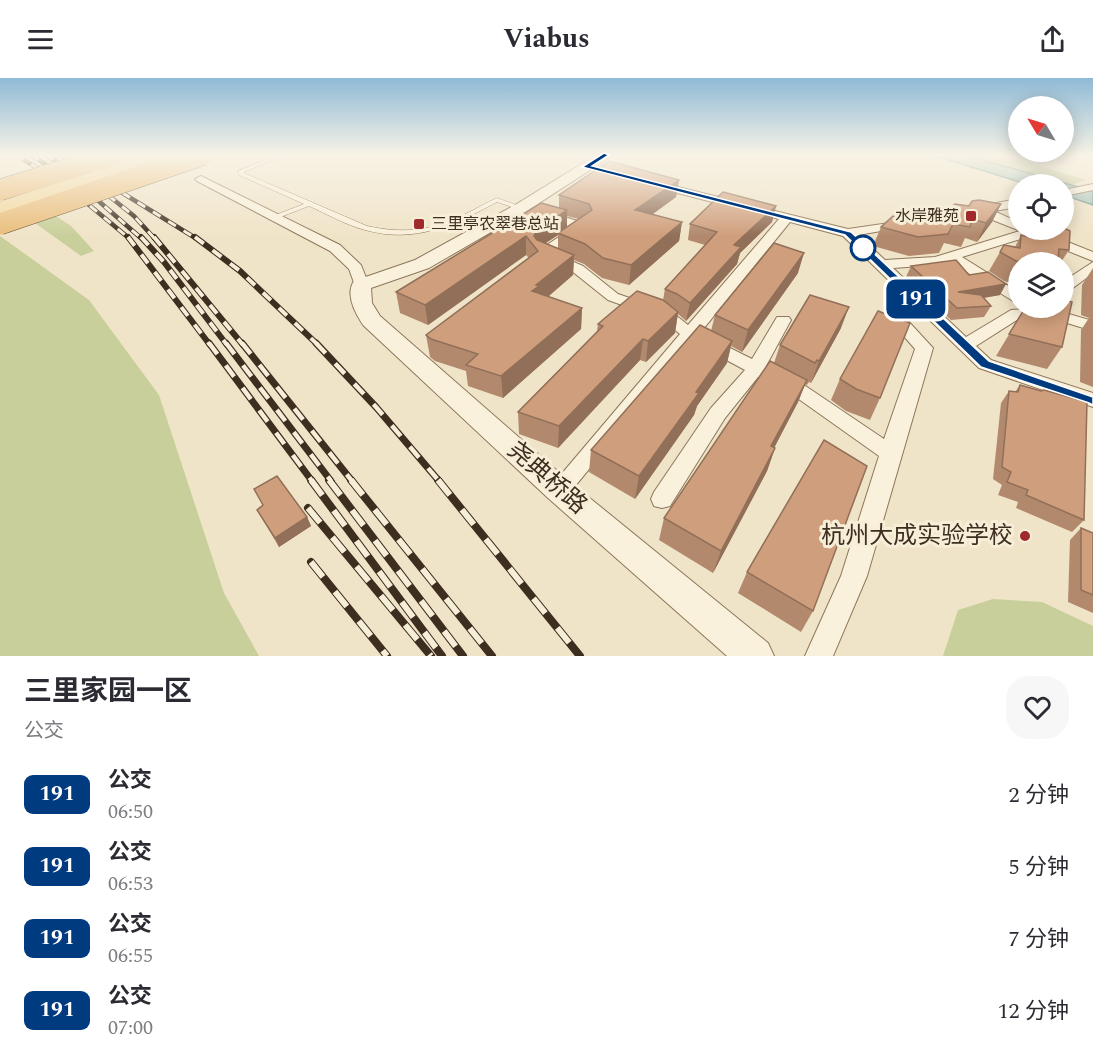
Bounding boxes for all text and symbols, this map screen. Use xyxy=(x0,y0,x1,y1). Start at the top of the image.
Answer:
text: Viabus xyxy=(503,18,590,60)
icon: menu xyxy=(24,23,57,56)
icon: share xyxy=(1036,23,1069,56)
north arrow xyxy=(1008,96,1074,162)
map controls xyxy=(1008,96,1074,318)
button: locate xyxy=(1008,174,1074,240)
place label: 水岸雅苑 xyxy=(895,204,959,228)
marker: 水岸雅苑 xyxy=(964,209,978,223)
place label: 三里亭农翠巷总站 xyxy=(431,212,559,236)
marker: 三里亭农翠巷总站 xyxy=(412,217,426,231)
unlabelled marker xyxy=(850,235,876,261)
button: layers xyxy=(1008,252,1074,318)
line badge: 191 xyxy=(882,280,950,318)
text: 191 xyxy=(898,283,934,315)
street label: 尧典桥路 xyxy=(499,433,595,523)
place label: 杭州大成实验学校 xyxy=(821,518,1013,554)
marker: 杭州大成实验学校 xyxy=(1018,529,1032,543)
text: 三里家园一区 xyxy=(24,670,192,713)
button: heart xyxy=(1006,676,1069,739)
text: 公交 xyxy=(24,716,64,746)
text: 公交 xyxy=(108,764,152,797)
text: 191 xyxy=(39,778,75,810)
text: 2 分钟 xyxy=(1008,779,1069,812)
text: 06:50 xyxy=(108,797,153,827)
text: 公交 xyxy=(108,836,152,869)
text: 191 xyxy=(39,850,75,882)
text: 5 分钟 xyxy=(1008,851,1069,884)
text: 06:53 xyxy=(108,869,153,899)
text: 公交 xyxy=(108,908,152,941)
text: 191 xyxy=(39,922,75,954)
text: 7 分钟 xyxy=(1008,923,1069,956)
text: 06:55 xyxy=(108,941,153,971)
text: 公交 xyxy=(108,980,152,1013)
text: 191 xyxy=(39,994,75,1026)
text: 12 分钟 xyxy=(997,995,1069,1028)
text: 07:00 xyxy=(108,1013,153,1043)

